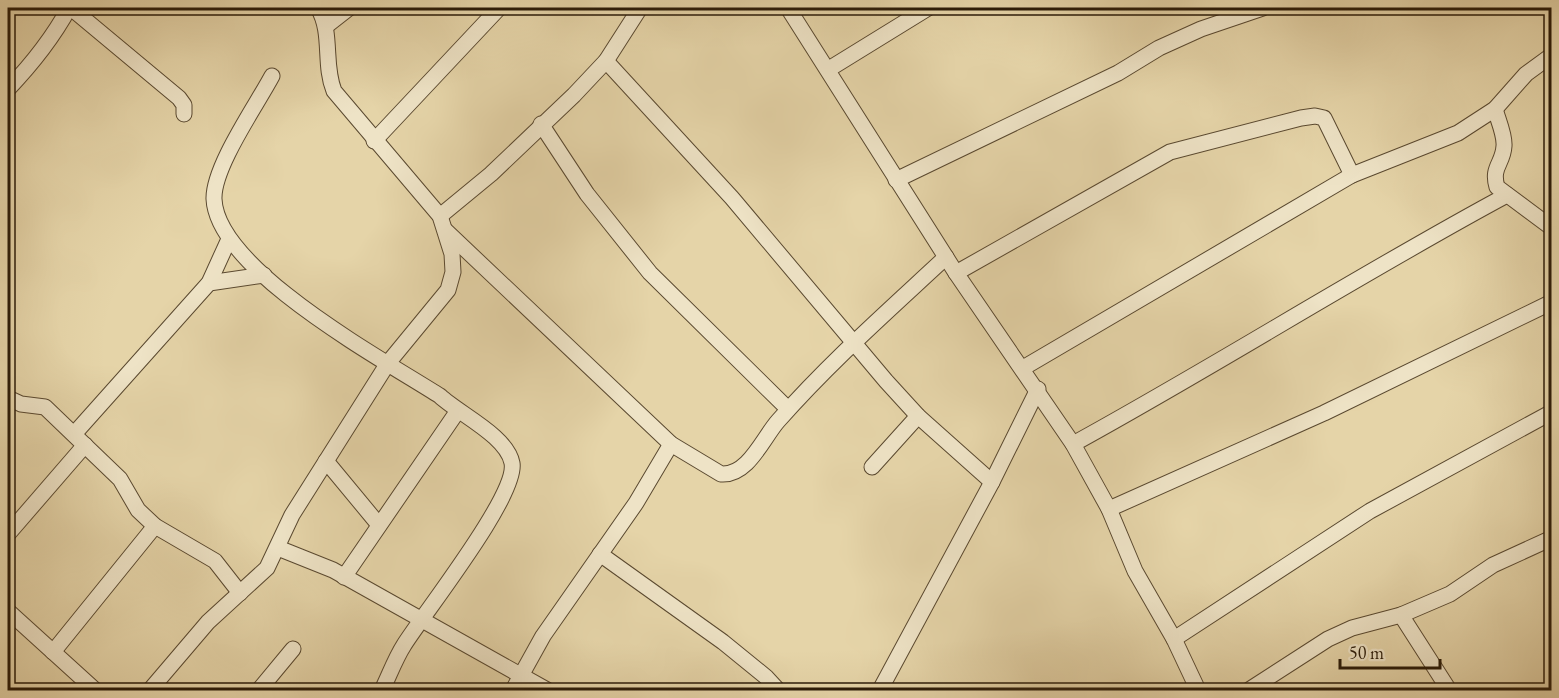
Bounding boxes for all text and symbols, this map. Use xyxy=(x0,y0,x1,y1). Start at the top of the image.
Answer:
scale bar xyxy=(1340,632,1440,670)
text: 50 m xyxy=(1349,641,1384,664)

